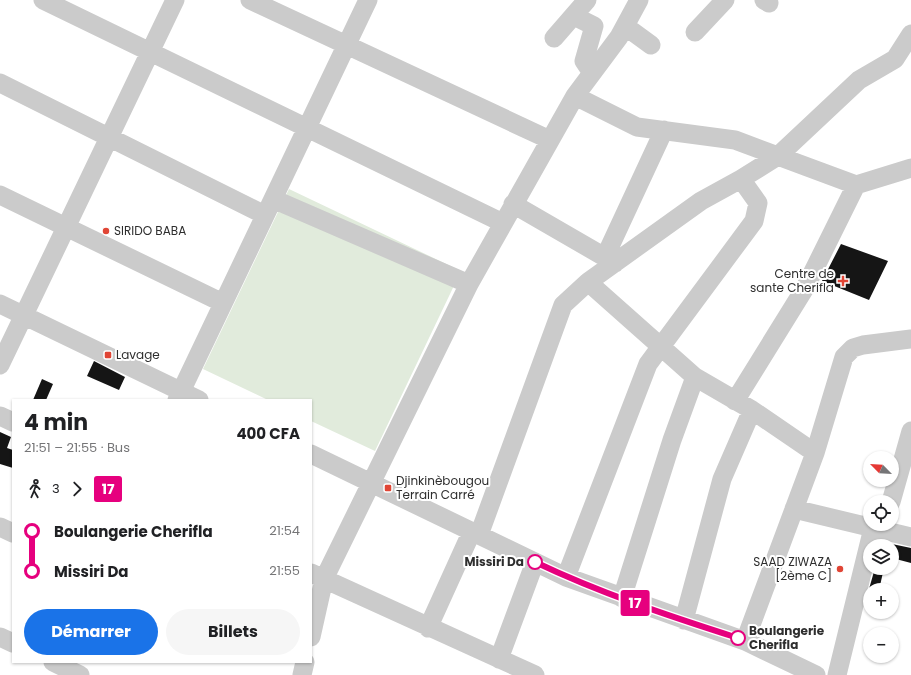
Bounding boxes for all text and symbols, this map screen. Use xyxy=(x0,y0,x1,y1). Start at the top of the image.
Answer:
place label: SIRIDO BABA xyxy=(114,222,186,239)
marker: SIRIDO BABA xyxy=(101,226,111,236)
place label: Centre de sante Cherifla xyxy=(750,265,834,296)
marker: Centre de sante Cherifla xyxy=(837,275,849,287)
place label: Lavage xyxy=(116,346,160,363)
marker: Lavage xyxy=(103,350,113,360)
text: 4 min xyxy=(24,407,88,438)
text: 400 CFA xyxy=(236,423,300,444)
text: 21:51 – 21:55 · Bus xyxy=(24,438,130,457)
north arrow xyxy=(863,451,899,487)
map controls xyxy=(863,451,899,663)
place label: Djinkinèbougou Terrain Carré xyxy=(396,472,489,503)
icon: walk xyxy=(24,478,46,500)
icon: forward xyxy=(66,478,88,500)
text: 3 xyxy=(52,479,60,498)
text: 17 xyxy=(102,479,114,499)
marker: Djinkinèbougou Terrain Carré xyxy=(383,483,393,493)
button: locate xyxy=(863,495,899,531)
text: Boulangerie Cherifla xyxy=(54,521,213,542)
text: 21:54 xyxy=(269,521,300,540)
button: layers xyxy=(863,539,899,575)
place label: Missiri Da xyxy=(464,553,524,570)
place label: SAAD ZIWAZA [2ème C] xyxy=(753,553,832,584)
marker: Missiri Da xyxy=(527,554,543,570)
text: Missiri Da xyxy=(54,561,128,582)
text: 21:55 xyxy=(269,561,300,580)
marker: SAAD ZIWAZA [2ème C] xyxy=(835,564,845,574)
button: + xyxy=(863,583,899,619)
line badge: 17 xyxy=(617,590,653,616)
text: 17 xyxy=(629,593,641,613)
button: Démarrer xyxy=(24,609,158,655)
button: Billets xyxy=(166,609,300,655)
place label: Boulangerie Cherifla xyxy=(749,622,825,653)
button: − xyxy=(863,627,899,663)
marker: Boulangerie Cherifla xyxy=(730,630,746,646)

